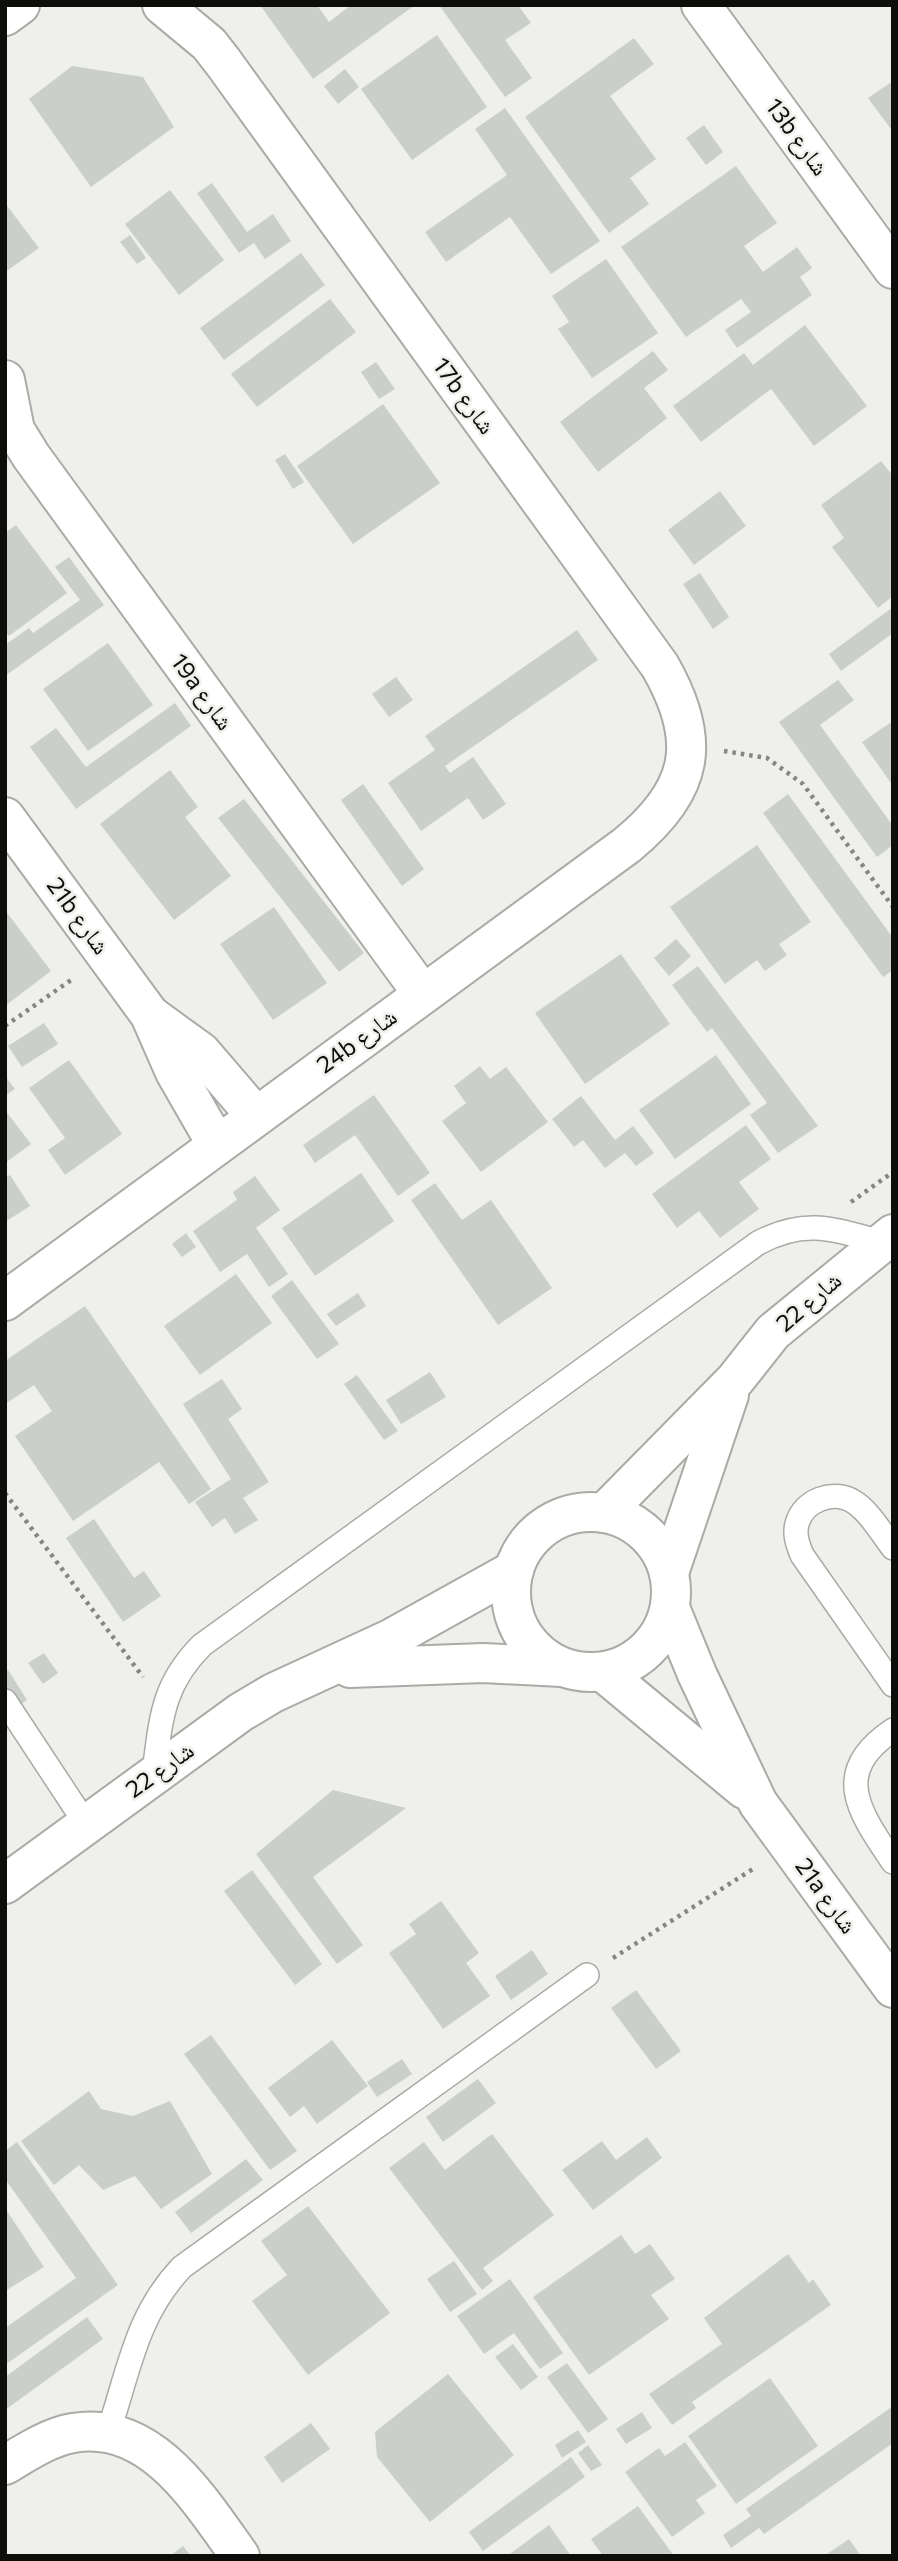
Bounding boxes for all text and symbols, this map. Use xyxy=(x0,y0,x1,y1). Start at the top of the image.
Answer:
street label: 13b شارع xyxy=(759,92,836,182)
street label: 17b شارع xyxy=(426,351,503,440)
street label: 19a شارع xyxy=(164,647,241,736)
street label: 21b شارع xyxy=(40,871,117,960)
street label: 24b شارع xyxy=(310,1001,403,1080)
street label: شارع 22 xyxy=(769,1265,848,1339)
street label: شارع 22 xyxy=(120,1734,200,1805)
street label: 21a شارع xyxy=(788,1852,864,1940)

